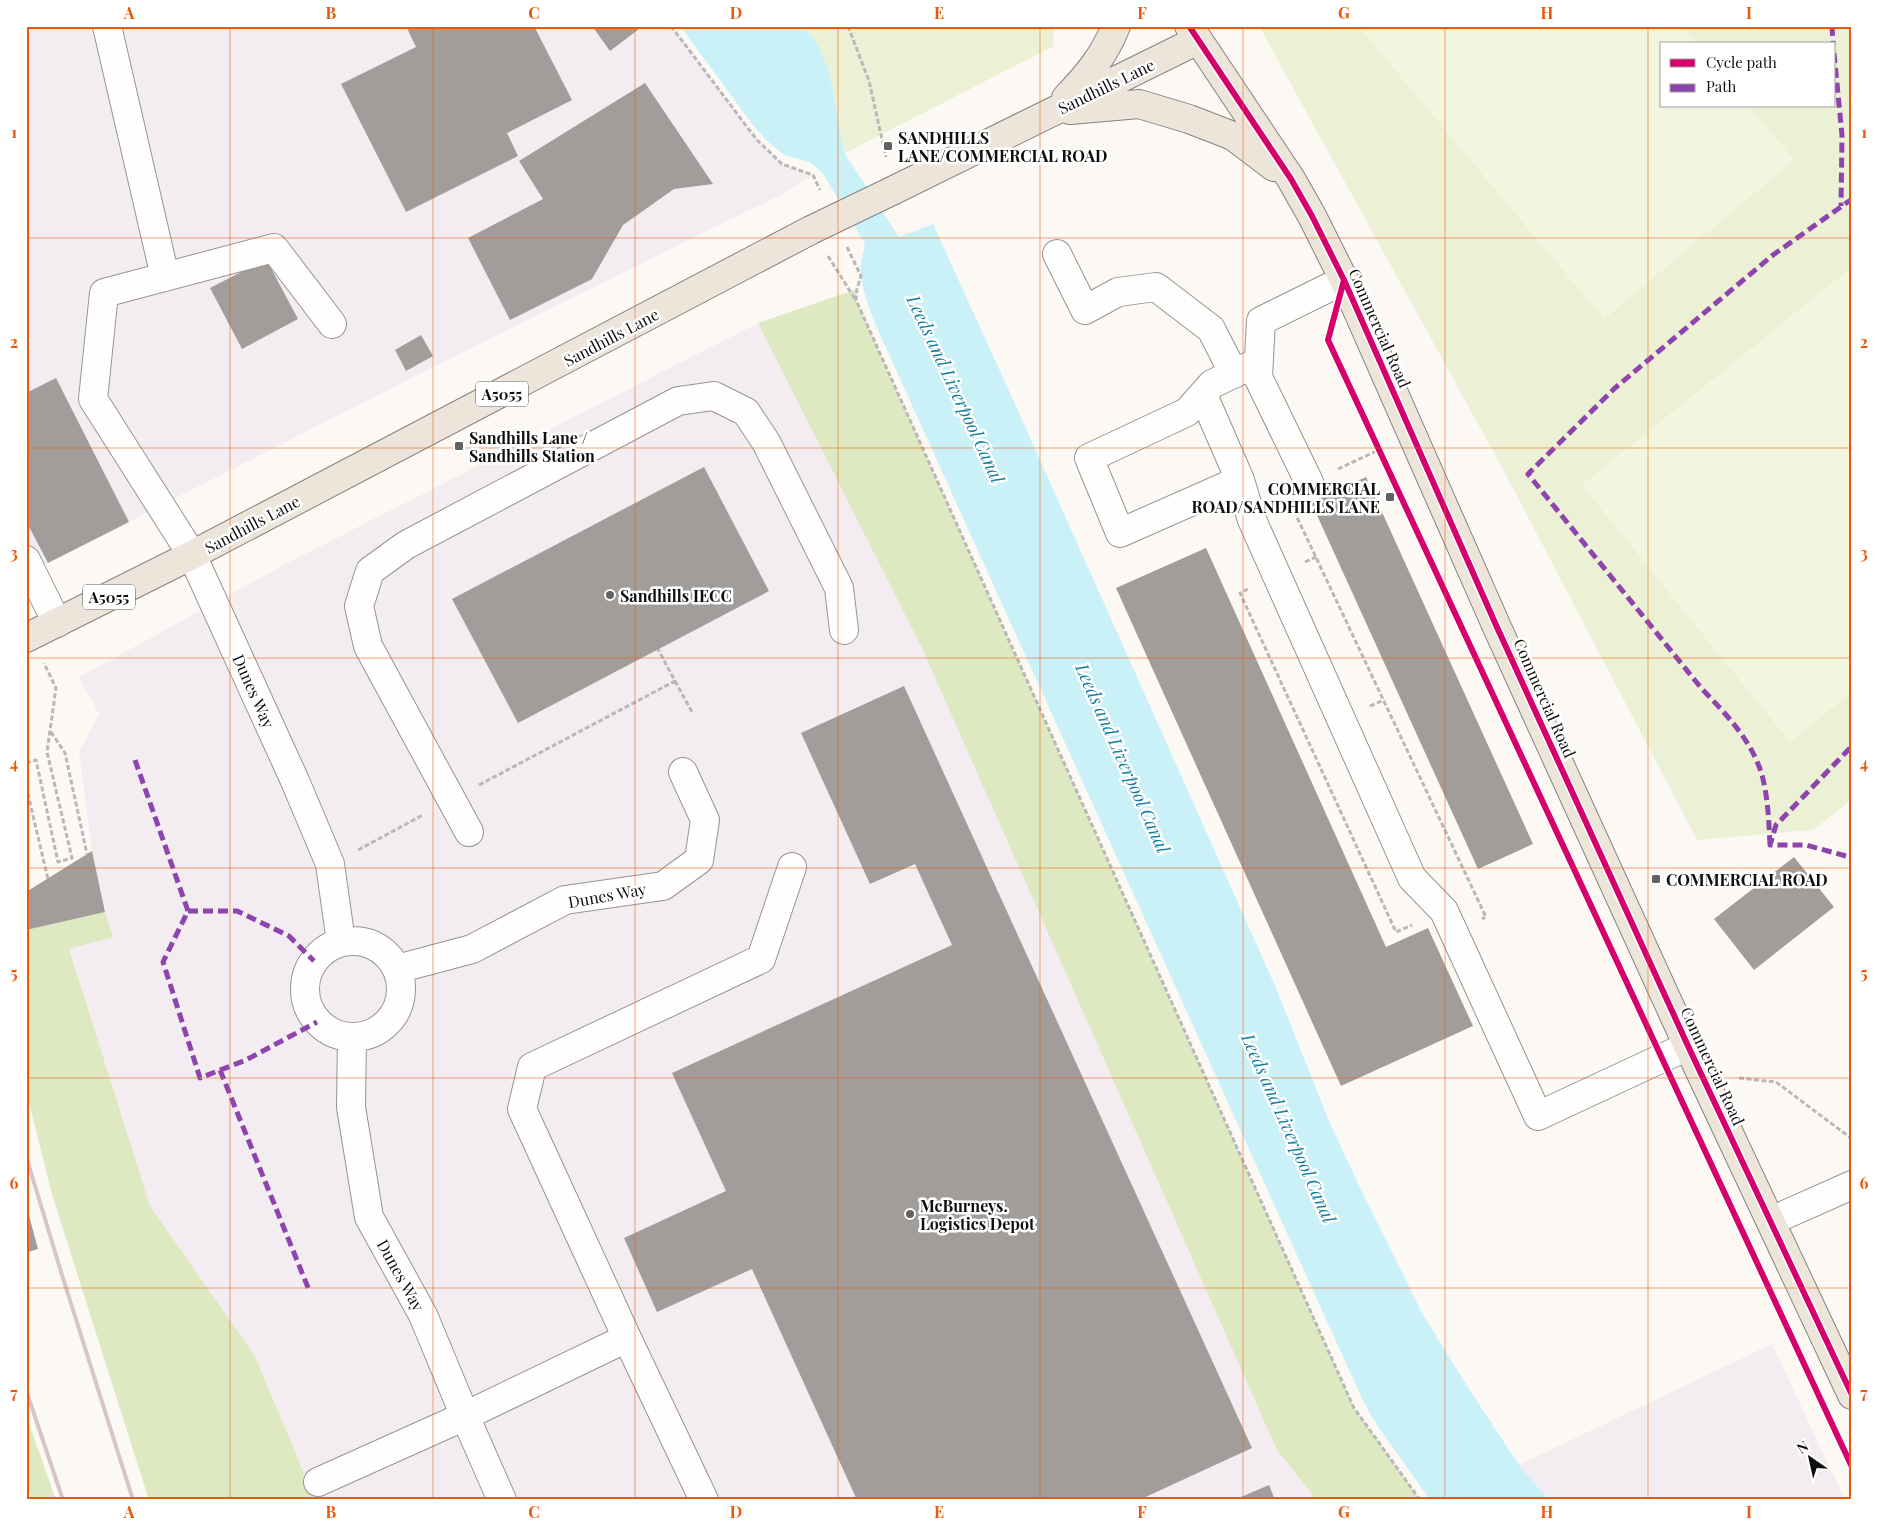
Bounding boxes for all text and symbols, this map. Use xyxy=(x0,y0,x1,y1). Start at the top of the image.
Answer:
text: A xyxy=(123,2,135,23)
text: B xyxy=(326,2,337,23)
text: C xyxy=(528,2,540,23)
text: D xyxy=(730,2,742,23)
text: E xyxy=(934,2,944,23)
text: F xyxy=(1137,2,1147,23)
text: G xyxy=(1338,2,1350,23)
text: H xyxy=(1541,2,1554,23)
text: I xyxy=(1746,2,1752,23)
legend xyxy=(1660,42,1836,108)
text: Cycle path xyxy=(1706,52,1777,72)
street label: Sandhills Lane xyxy=(1054,54,1158,118)
text: Path xyxy=(1706,76,1736,96)
text: 1 xyxy=(11,121,17,142)
text: 1 xyxy=(1861,121,1867,142)
place label: SANDHILLS LANE/COMMERCIAL ROAD xyxy=(898,127,1107,166)
marker: SANDHILLS LANE/COMMERCIAL ROAD xyxy=(882,140,894,152)
street label: Commercial Road xyxy=(1344,265,1416,391)
water label: Leeds and Liverpool Canal xyxy=(901,290,1011,488)
street label: Sandhills Lane xyxy=(560,303,662,371)
text: 2 xyxy=(10,331,18,352)
text: 2 xyxy=(1860,331,1868,352)
road number: A5055 xyxy=(476,382,528,406)
place label: Sandhills Lane / Sandhills Station xyxy=(469,427,595,466)
marker: Sandhills Lane / Sandhills Station xyxy=(453,440,465,452)
place label: COMMERCIAL ROAD/SANDHILLS LANE xyxy=(1192,478,1380,517)
street label: Sandhills Lane xyxy=(201,490,303,558)
marker: COMMERCIAL ROAD/SANDHILLS LANE xyxy=(1384,491,1396,503)
text: 3 xyxy=(10,542,18,563)
text: 3 xyxy=(1860,542,1868,563)
road number: A5055 xyxy=(83,584,135,610)
place label: Sandhills IECC xyxy=(620,585,732,606)
marker: Sandhills IECC xyxy=(604,589,616,601)
street label: Commercial Road xyxy=(1509,635,1581,761)
street label: Dunes Way xyxy=(228,651,280,731)
water label: Leeds and Liverpool Canal xyxy=(1070,659,1176,857)
text: 4 xyxy=(10,752,18,773)
text: 4 xyxy=(1860,752,1868,773)
place label: COMMERCIAL ROAD xyxy=(1666,869,1828,890)
marker: COMMERCIAL ROAD xyxy=(1650,873,1662,885)
street label: Dunes Way xyxy=(566,878,648,912)
text: 5 xyxy=(10,962,18,983)
text: 5 xyxy=(1860,962,1868,983)
street label: Commercial Road xyxy=(1676,1003,1750,1129)
water label: Leeds and Liverpool Canal xyxy=(1236,1029,1342,1227)
text: 6 xyxy=(10,1172,19,1193)
text: 6 xyxy=(1860,1172,1869,1193)
place label: McBurneys. Logistics Depot xyxy=(920,1195,1035,1234)
marker: McBurneys. Logistics Depot xyxy=(904,1208,916,1220)
street label: Dunes Way xyxy=(373,1235,429,1315)
text: 7 xyxy=(10,1382,18,1403)
text: 7 xyxy=(1860,1382,1868,1403)
north arrow xyxy=(1786,1434,1836,1484)
text: N xyxy=(1793,1436,1812,1458)
text: A xyxy=(123,1501,135,1522)
text: B xyxy=(326,1501,337,1522)
text: C xyxy=(528,1501,540,1522)
text: D xyxy=(730,1501,742,1522)
text: E xyxy=(934,1501,944,1522)
text: F xyxy=(1137,1501,1147,1522)
text: G xyxy=(1338,1501,1350,1522)
text: H xyxy=(1541,1501,1554,1522)
text: I xyxy=(1746,1501,1752,1522)

